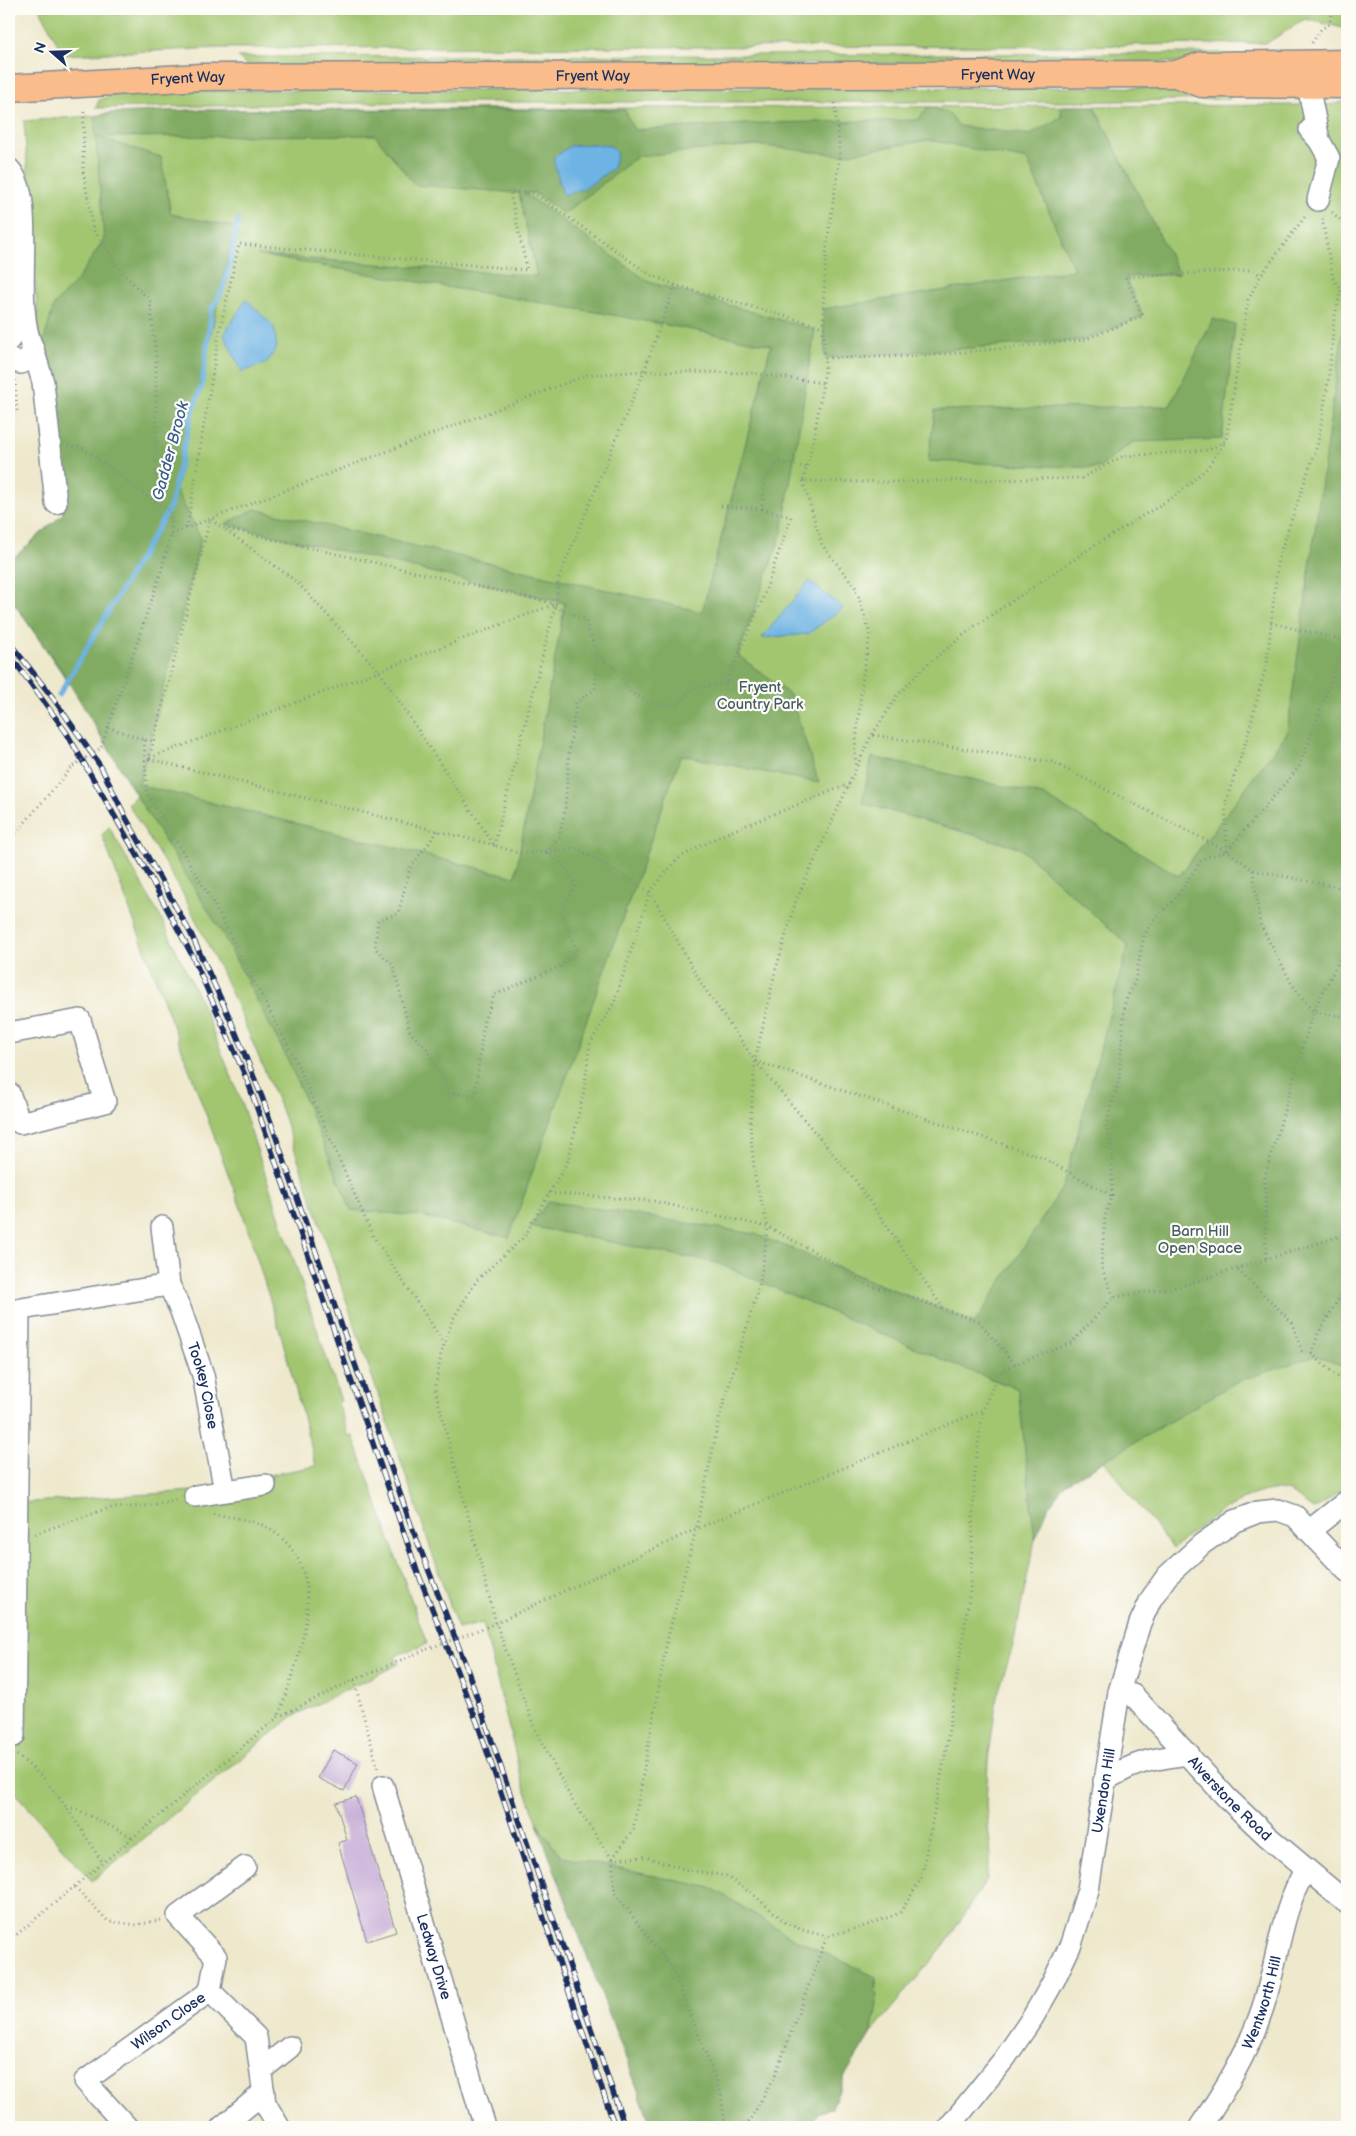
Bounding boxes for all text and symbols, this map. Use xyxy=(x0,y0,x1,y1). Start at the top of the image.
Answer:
north arrow xyxy=(28,28,78,78)
text: N xyxy=(30,40,50,56)
street label: Fryent Way xyxy=(960,65,1035,84)
street label: Fryent Way xyxy=(555,66,630,85)
street label: Fryent Way xyxy=(150,67,225,89)
water label: Gadder Brook xyxy=(149,398,194,503)
park label: Fryent Country Park xyxy=(717,678,804,714)
park label: Barn Hill Open Space xyxy=(1158,1222,1242,1258)
street label: Tookey Close xyxy=(183,1340,223,1431)
street label: Uxendon Hill xyxy=(1088,1747,1120,1835)
street label: Alverstone Road xyxy=(1184,1752,1276,1845)
street label: Ledway Drive xyxy=(412,1911,456,2002)
street label: Wentworth Hill xyxy=(1238,1954,1285,2052)
street label: Wilson Close xyxy=(127,1988,209,2054)

